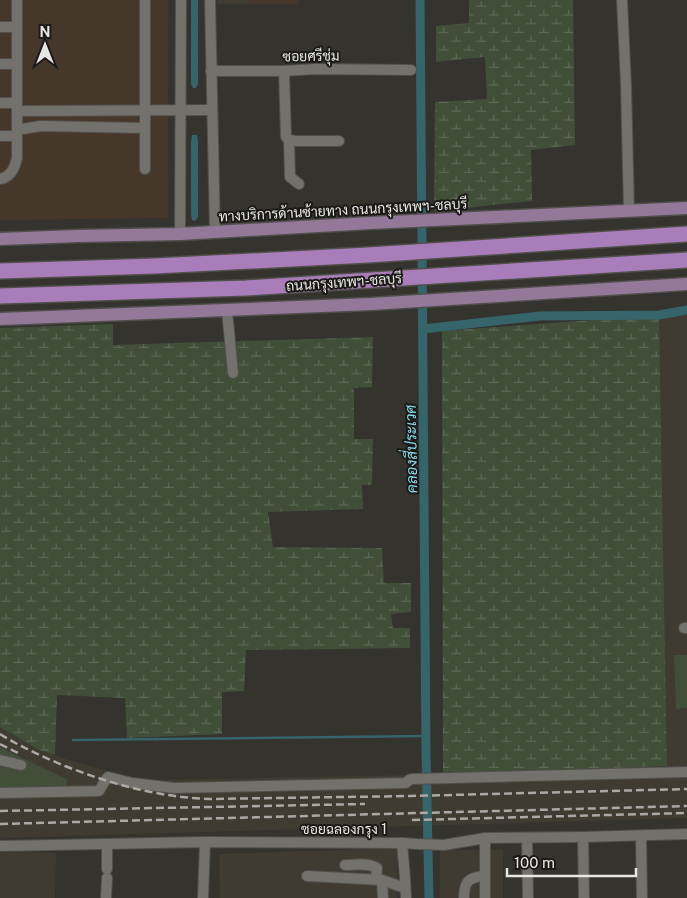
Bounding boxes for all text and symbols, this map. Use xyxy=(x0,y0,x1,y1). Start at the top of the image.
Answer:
north arrow xyxy=(20,20,70,70)
text: N xyxy=(40,24,50,40)
street label: ซอยศรีชุ่ม xyxy=(282,47,340,66)
street label: ทางบริการด้านซ้ายทาง ถนนกรุงเทพฯ-ชลบุรี xyxy=(218,194,468,227)
street label: ถนนกรุงเทพฯ-ชลบุรี xyxy=(285,269,403,296)
water label: คลองสี่ประเวศ xyxy=(396,404,420,494)
street label: ซอยฉลองกรุง 1 xyxy=(301,821,387,839)
scale bar xyxy=(507,846,636,878)
text: 100 m xyxy=(514,854,555,871)

